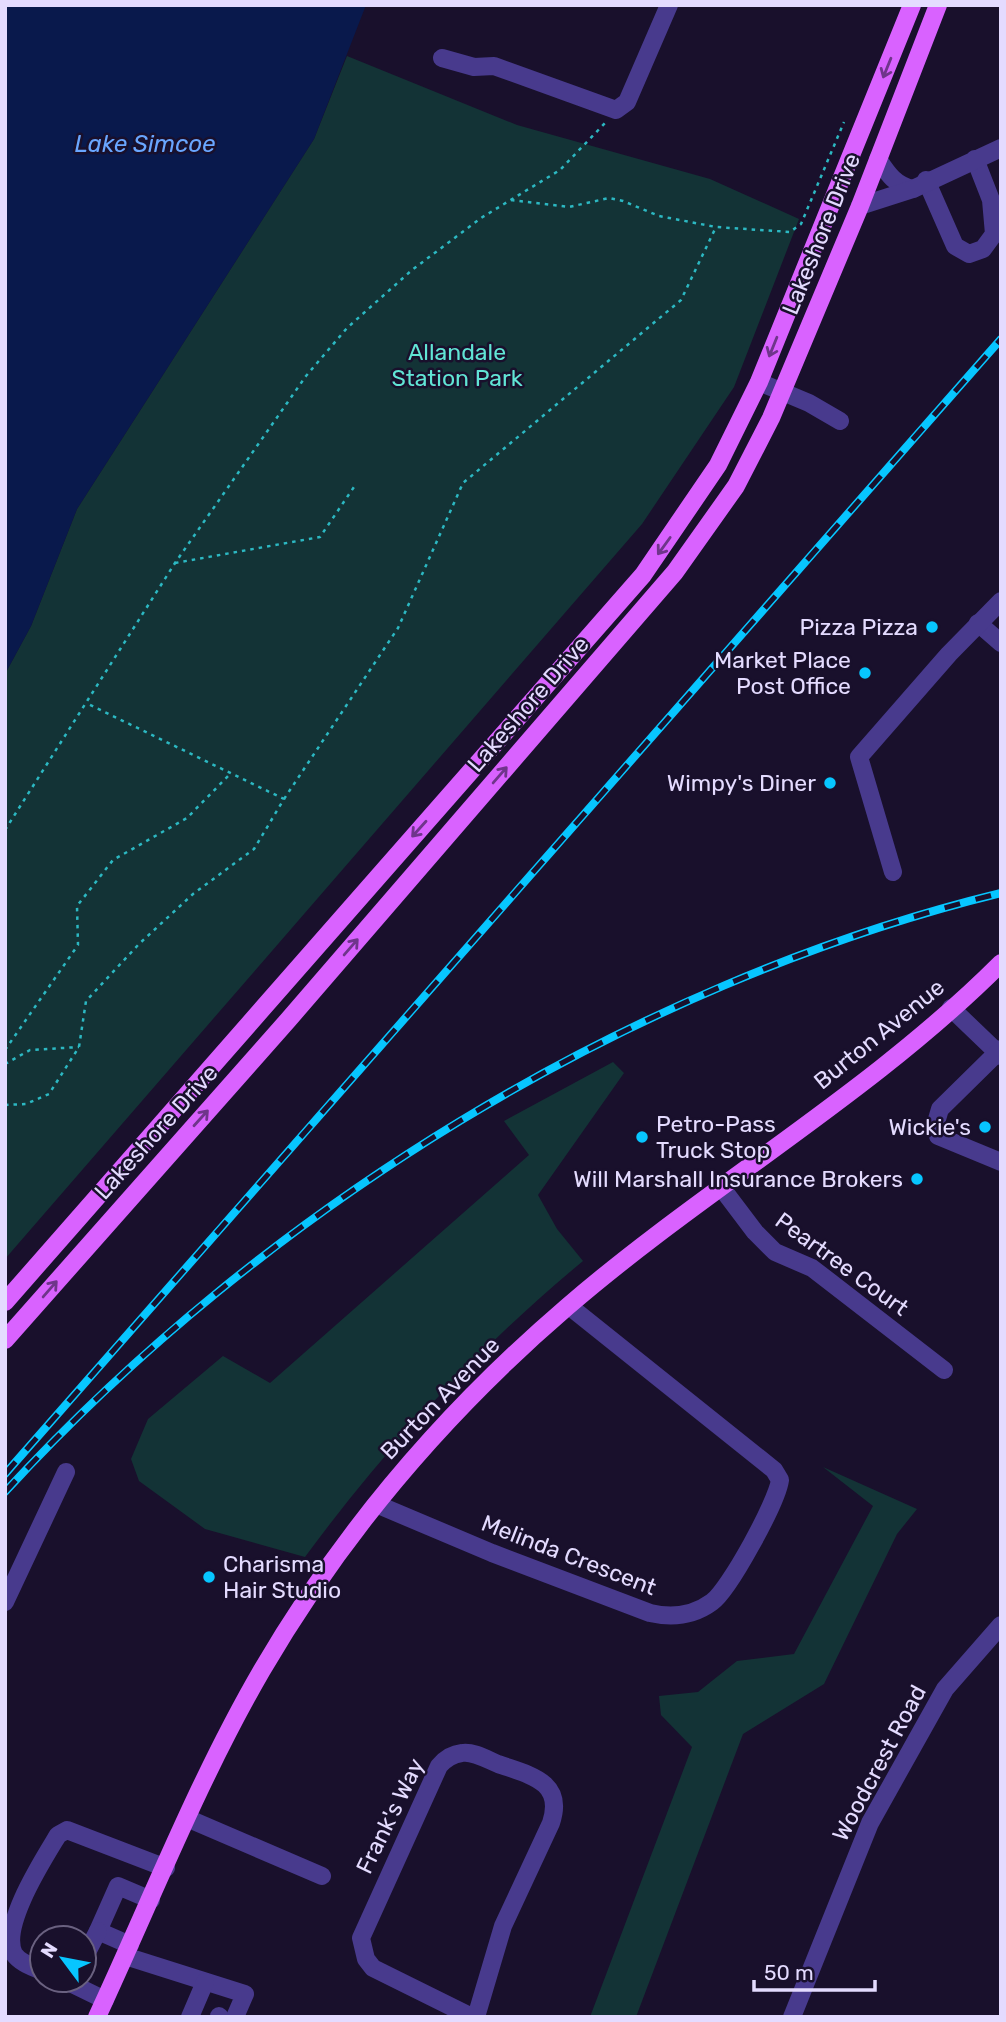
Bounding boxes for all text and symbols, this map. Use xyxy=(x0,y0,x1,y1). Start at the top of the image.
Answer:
one-way arrow xyxy=(879,57,892,79)
water label: Lake Simcoe xyxy=(75,130,216,158)
street label: Lakeshore Drive xyxy=(776,149,866,319)
one-way arrow xyxy=(766,336,779,358)
park label: Allandale Station Park xyxy=(391,338,523,392)
one-way arrow xyxy=(657,536,671,555)
place label: Pizza Pizza xyxy=(799,613,918,641)
marker: Pizza Pizza xyxy=(924,619,940,635)
street label: Lakeshore Drive xyxy=(461,630,595,778)
place label: Market Place Post Office xyxy=(714,646,851,700)
marker: Market Place Post Office xyxy=(857,665,873,681)
one-way arrow xyxy=(492,766,508,784)
place label: Wimpy's Diner xyxy=(667,769,816,797)
marker: Wimpy's Diner xyxy=(822,775,838,791)
one-way arrow xyxy=(411,820,427,838)
one-way arrow xyxy=(343,939,359,957)
street label: Burton Avenue xyxy=(808,973,950,1095)
street label: Lakeshore Drive xyxy=(88,1059,224,1205)
one-way arrow xyxy=(193,1109,209,1127)
place label: Petro-Pass Truck Stop xyxy=(656,1110,776,1164)
place label: Wickie's xyxy=(888,1113,971,1141)
marker: Wickie's xyxy=(977,1119,993,1135)
marker: Petro-Pass Truck Stop xyxy=(634,1129,650,1145)
place label: Will Marshall Insurance Brokers xyxy=(573,1165,903,1193)
marker: Will Marshall Insurance Brokers xyxy=(909,1171,925,1187)
street label: Peartree Court xyxy=(770,1206,914,1322)
one-way arrow xyxy=(42,1280,58,1298)
street label: Burton Avenue xyxy=(374,1331,506,1465)
street label: Melinda Crescent xyxy=(478,1509,660,1601)
place label: Charisma Hair Studio xyxy=(223,1550,341,1604)
marker: Charisma Hair Studio xyxy=(201,1569,217,1585)
street label: Woodcrest Road xyxy=(826,1680,932,1846)
street label: Frank's Way xyxy=(350,1754,430,1878)
north arrow xyxy=(28,1924,98,1994)
text: N xyxy=(36,1938,62,1962)
scale bar xyxy=(754,1948,875,1992)
text: 50 m xyxy=(764,1960,814,1985)

